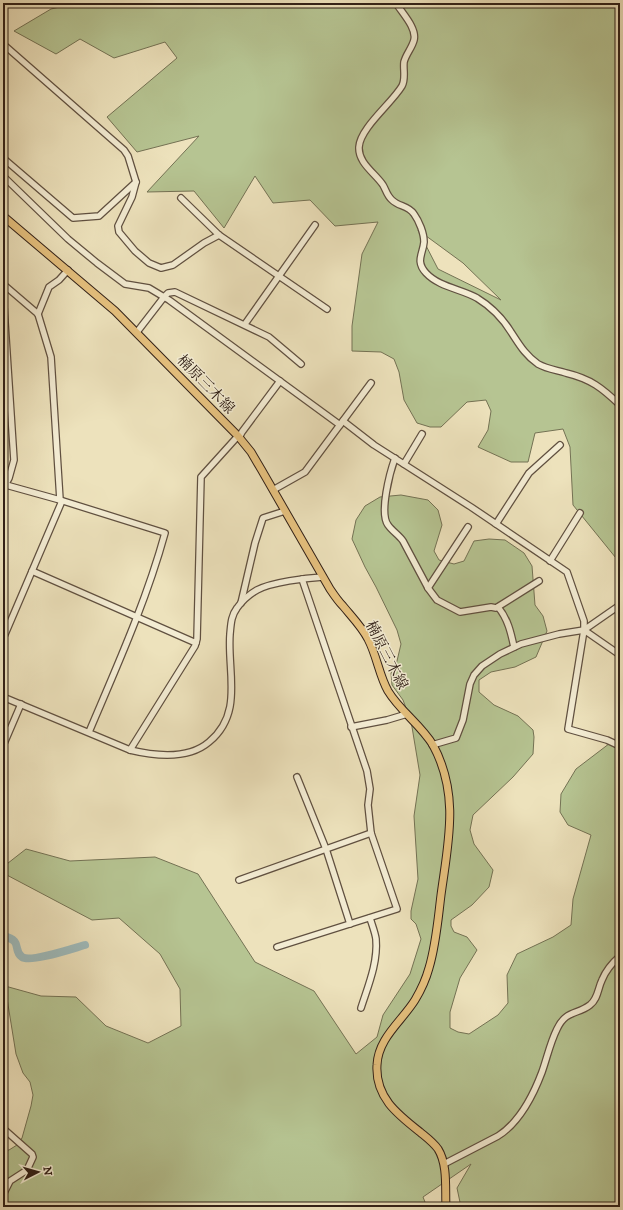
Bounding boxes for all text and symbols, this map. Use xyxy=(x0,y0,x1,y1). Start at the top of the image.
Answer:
street label: 楠原三木線 xyxy=(173,351,239,418)
street label: 楠原三木線 xyxy=(361,617,412,693)
north arrow xyxy=(18,1152,58,1192)
text: N xyxy=(40,1166,54,1176)

